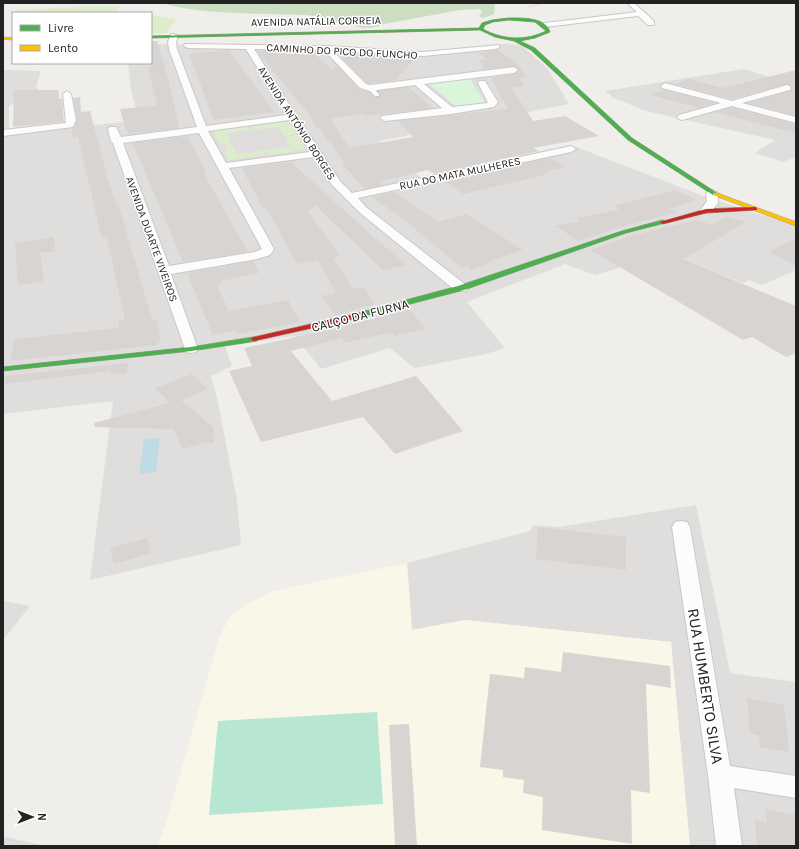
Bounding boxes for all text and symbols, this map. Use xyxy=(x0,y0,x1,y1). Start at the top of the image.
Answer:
legend xyxy=(12,12,152,64)
street label: AVENIDA NATÁLIA CORREIA xyxy=(251,12,382,29)
text: Livre xyxy=(48,21,74,35)
text: Lento xyxy=(48,41,78,55)
street label: CAMINHO DO PICO DO FUNCHO xyxy=(266,41,418,62)
street label: AVENIDA ANTÓNIO BORGES xyxy=(255,63,340,182)
street label: RUA DO MATA MULHERES xyxy=(398,154,522,193)
street label: AVENIDA DUARTE VIVEIROS xyxy=(123,175,180,304)
street label: CALÇO DA FURNA xyxy=(310,296,411,335)
street label: RUA HUMBERTO SILVA xyxy=(684,607,727,765)
north arrow xyxy=(12,797,52,837)
text: N xyxy=(35,813,48,821)

